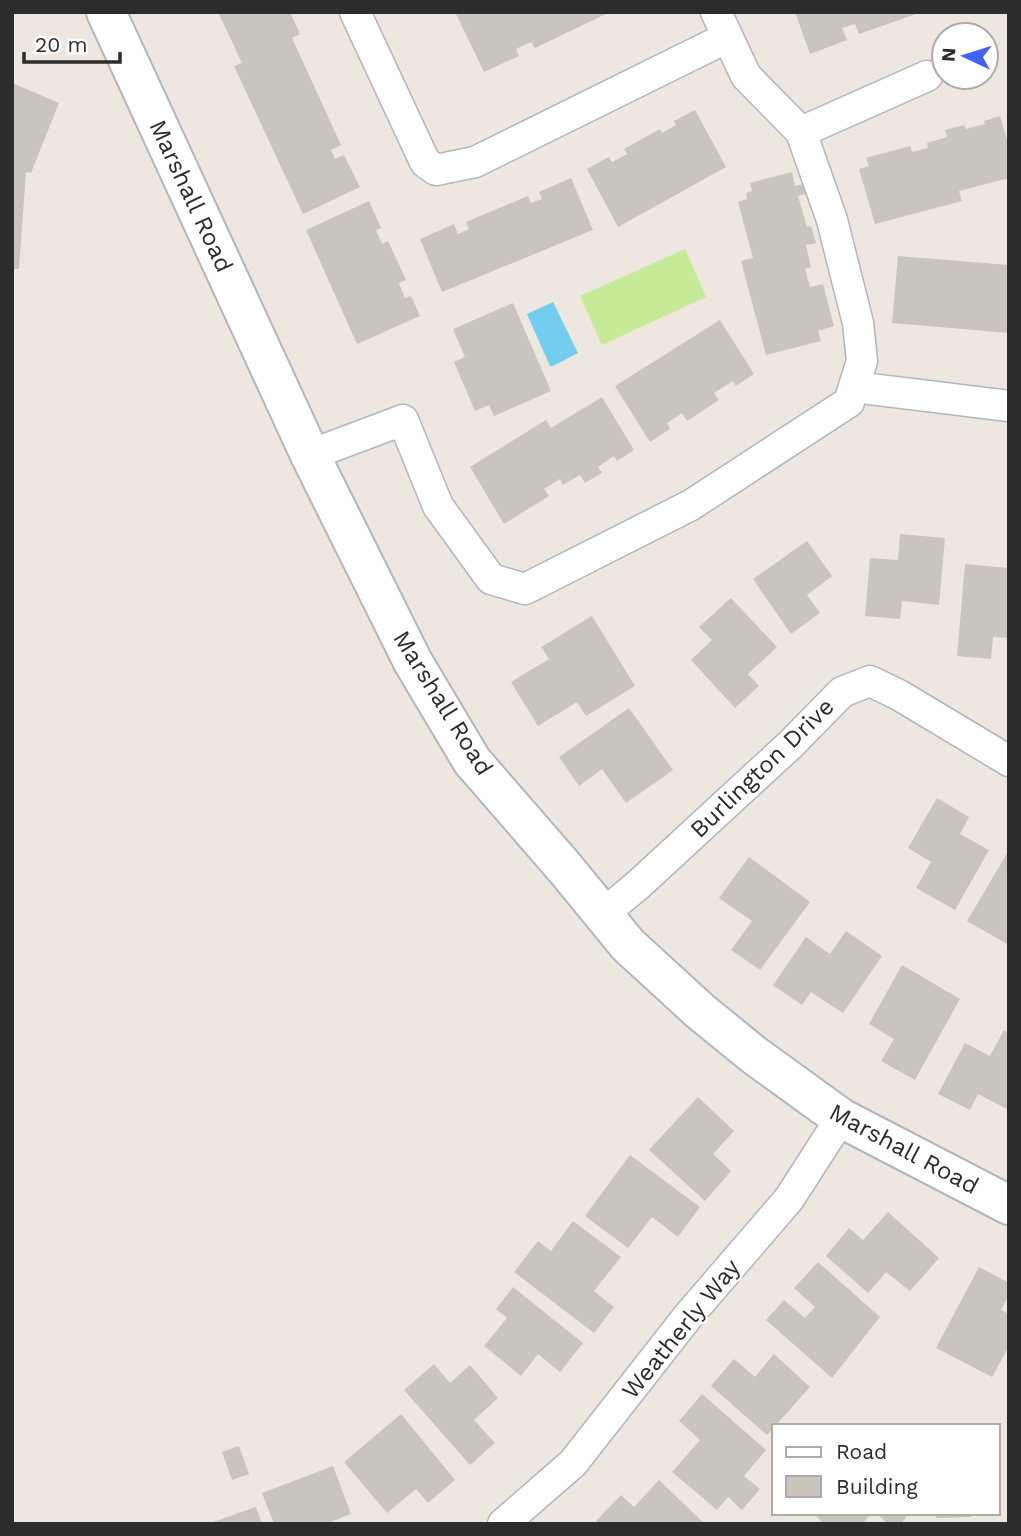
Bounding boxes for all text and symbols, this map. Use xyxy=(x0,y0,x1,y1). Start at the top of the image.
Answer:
scale bar xyxy=(24,21,121,65)
north arrow xyxy=(930,21,1000,91)
text: 20 m xyxy=(35,32,87,57)
text: N xyxy=(937,47,961,63)
street label: Marshall Road xyxy=(143,115,239,277)
street label: Marshall Road xyxy=(387,626,499,780)
street label: Burlington Drive xyxy=(684,692,840,844)
street label: Marshall Road xyxy=(825,1098,983,1200)
street label: Weatherly Way xyxy=(616,1253,746,1404)
legend xyxy=(772,1424,1000,1515)
text: Road xyxy=(836,1439,887,1464)
text: Building xyxy=(836,1474,918,1499)

